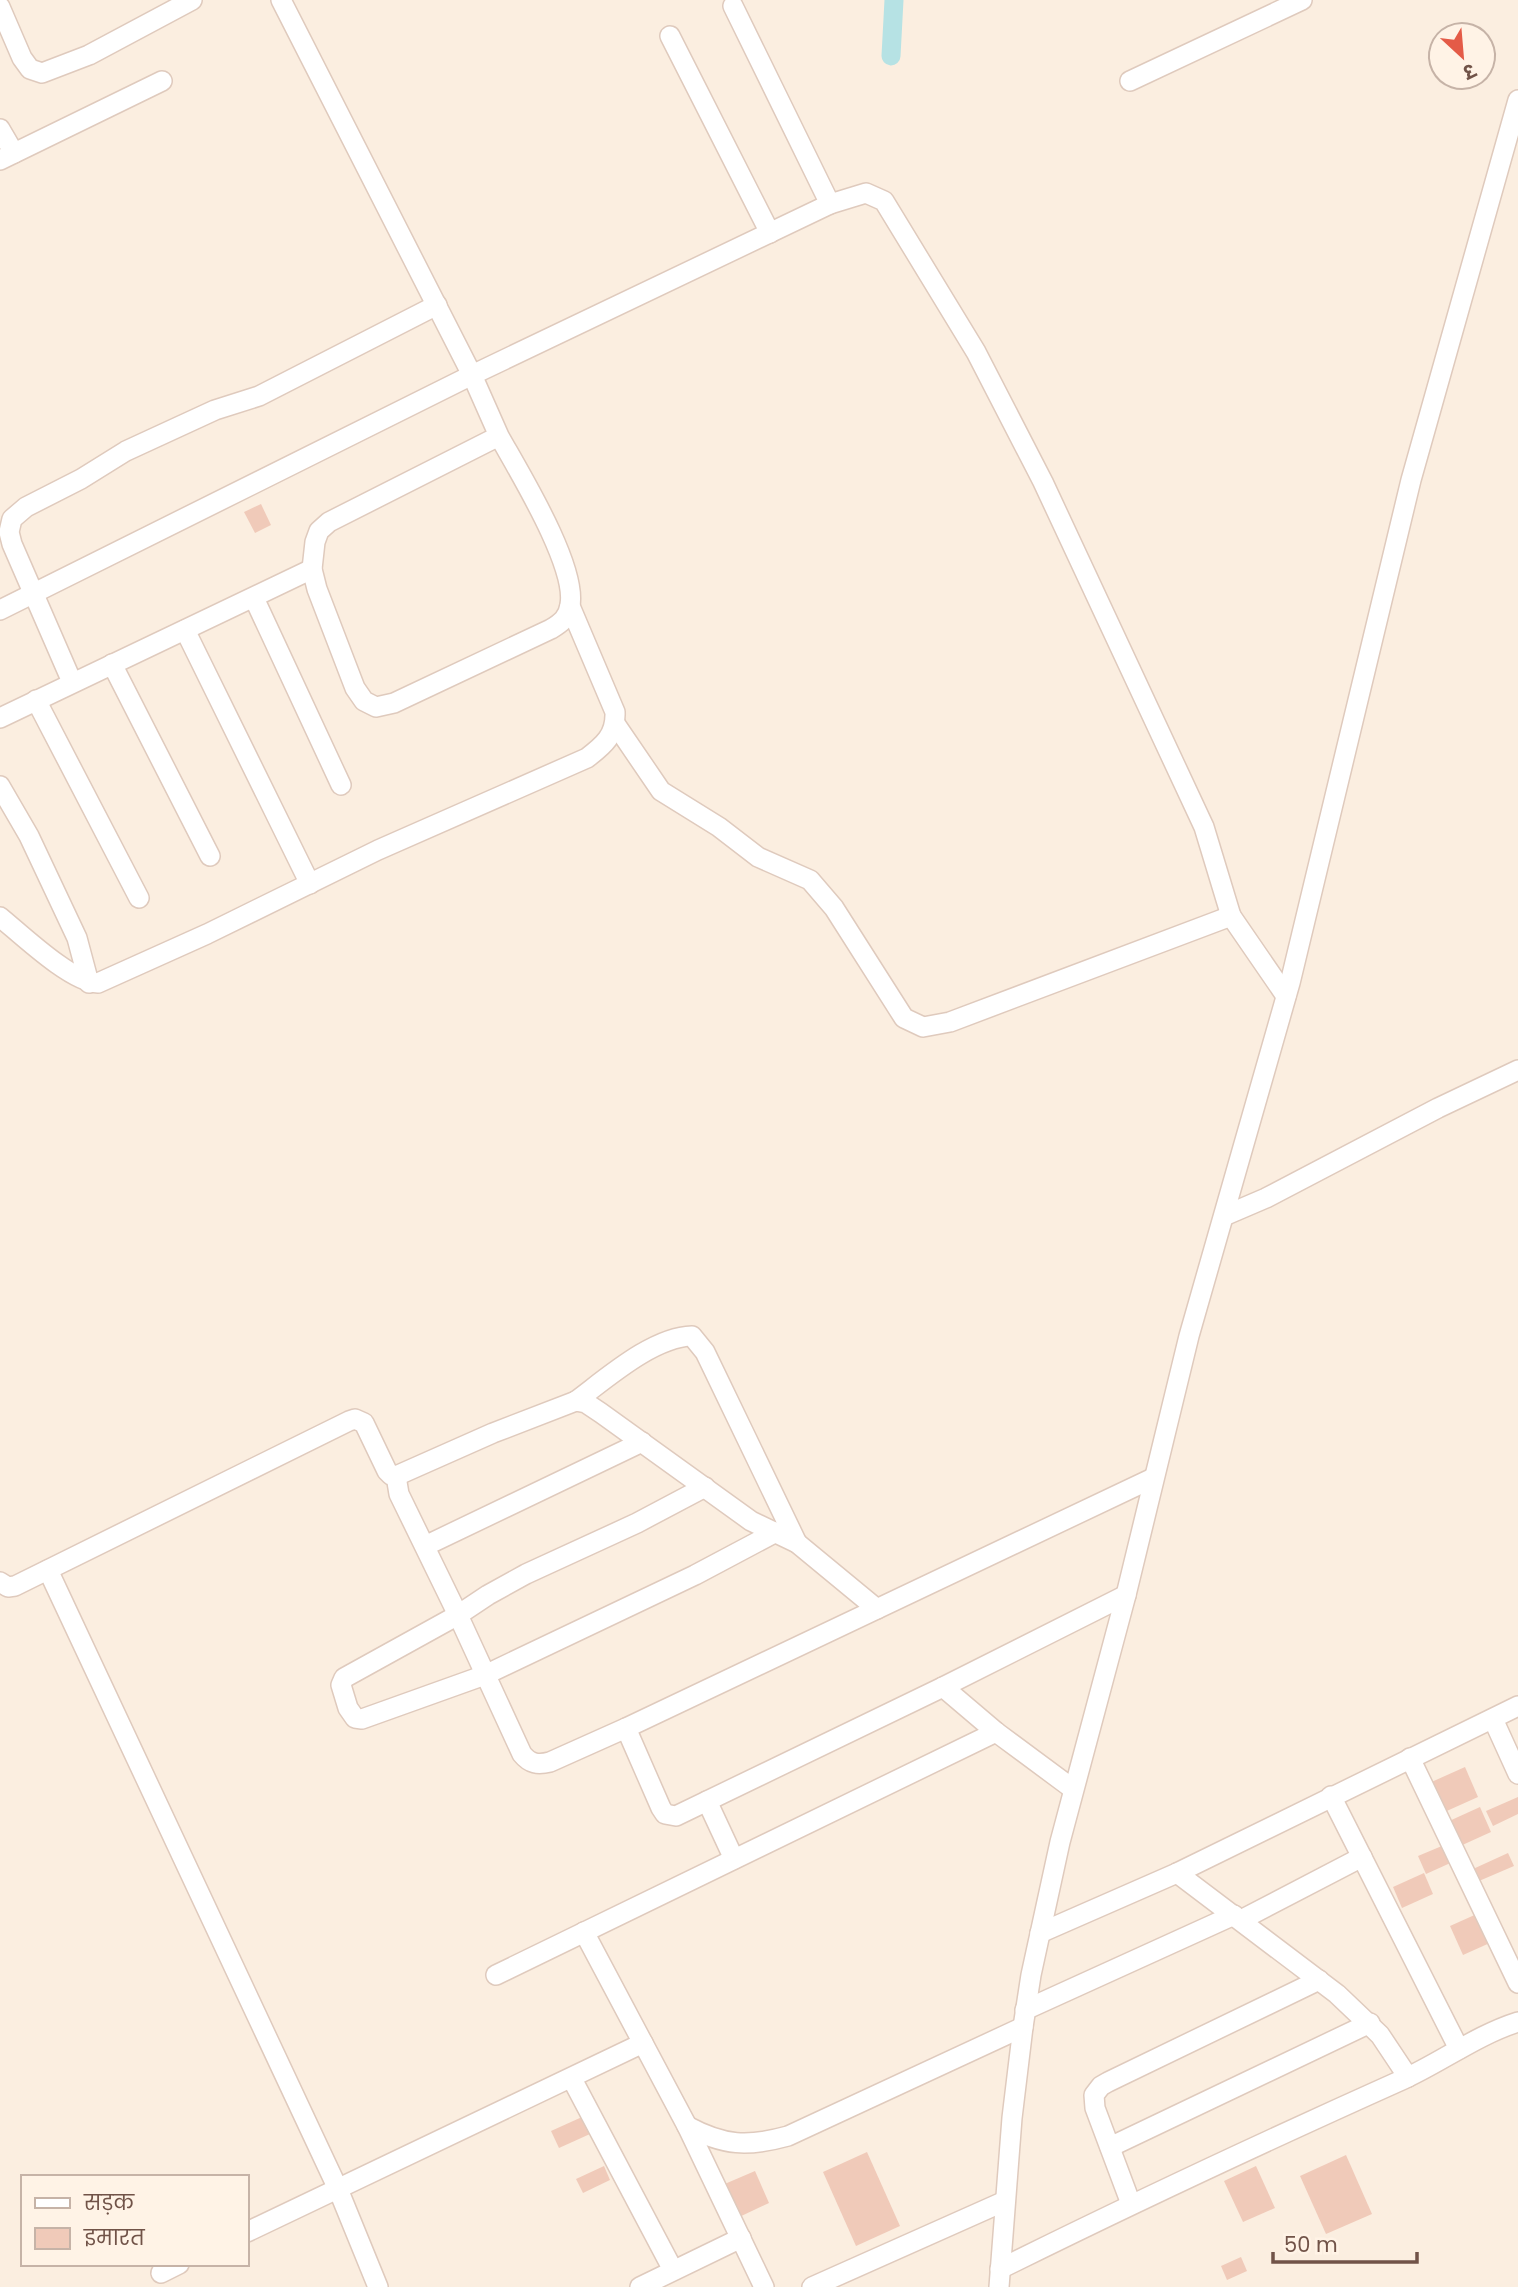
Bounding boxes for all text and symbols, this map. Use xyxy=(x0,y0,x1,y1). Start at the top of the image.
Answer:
north arrow xyxy=(1427,21,1497,91)
text: उ xyxy=(1457,56,1481,86)
legend xyxy=(21,2175,248,2266)
text: सड़क xyxy=(83,2188,135,2217)
scale bar xyxy=(1273,2220,1416,2264)
text: इमारत xyxy=(83,2223,146,2252)
text: 50 m xyxy=(1284,2230,1338,2259)

